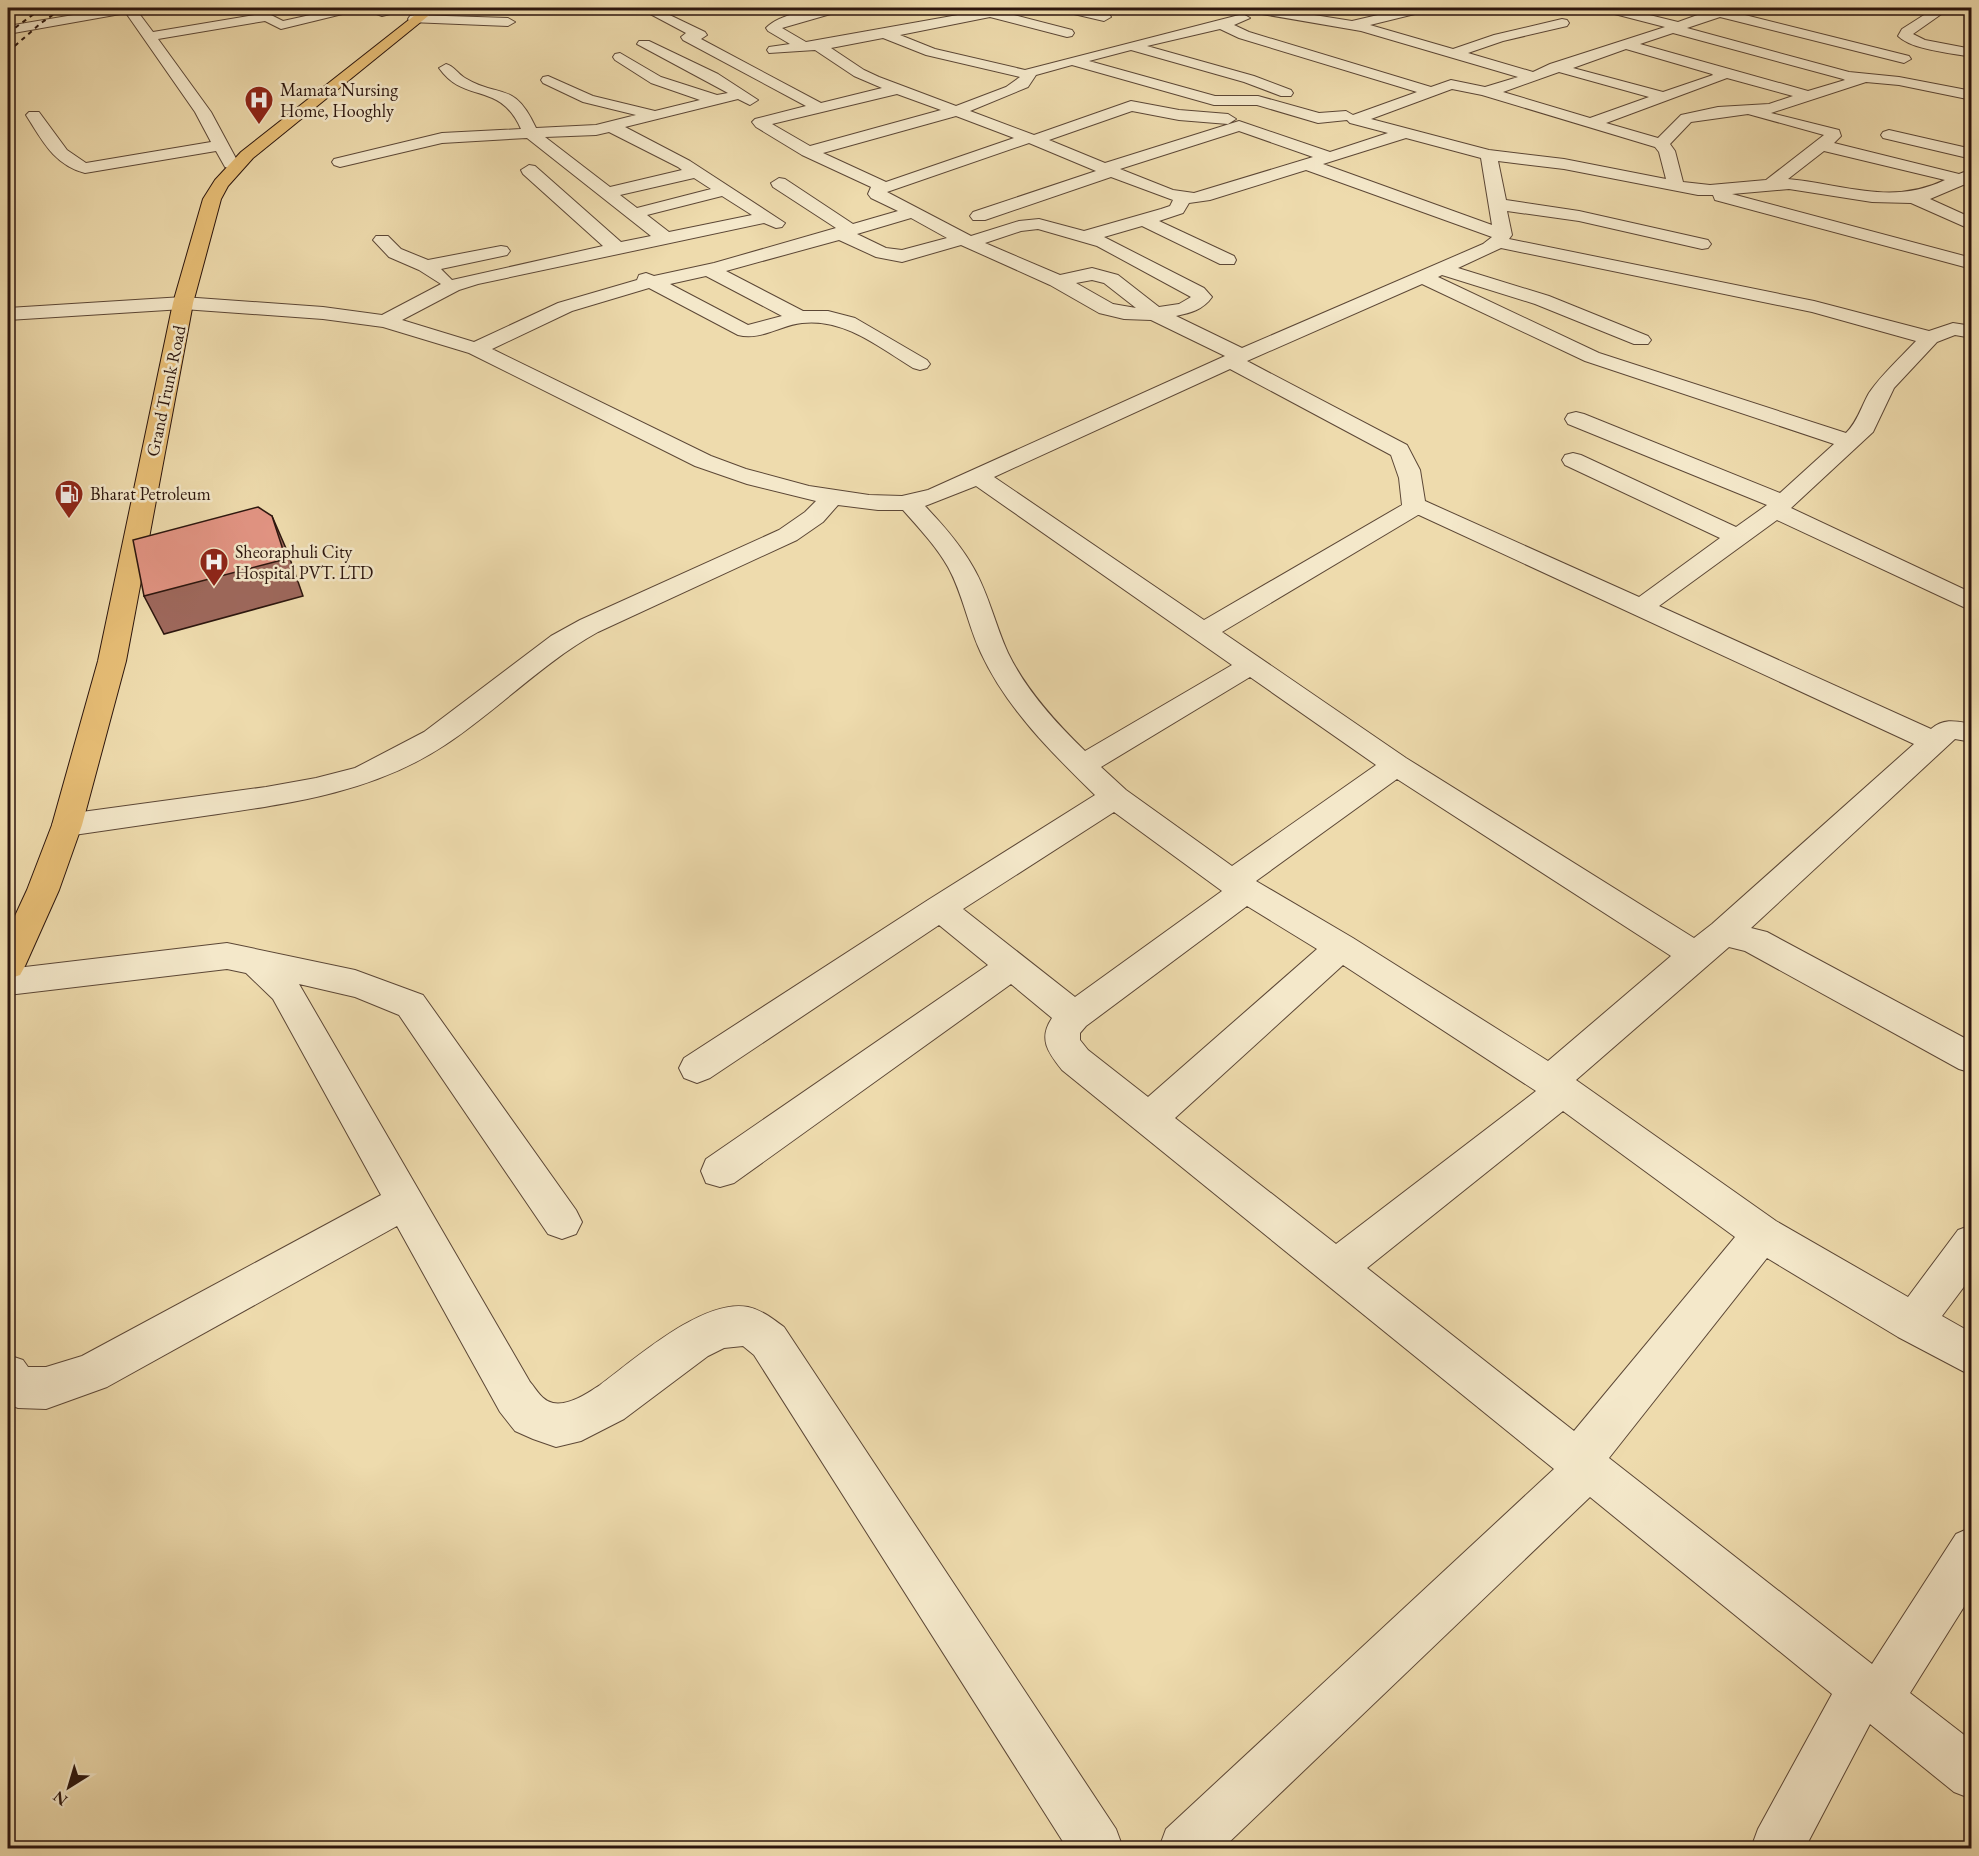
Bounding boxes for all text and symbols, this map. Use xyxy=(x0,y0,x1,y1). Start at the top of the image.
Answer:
place label: Mamata Nursing Home, Hooghly xyxy=(280,78,398,122)
hospital icon: Mamata Nursing Home, Hooghly xyxy=(243,84,275,126)
street label: Grand Trunk Road xyxy=(140,322,191,459)
fuel station icon: Bharat Petroleum xyxy=(53,478,85,520)
place label: Bharat Petroleum xyxy=(90,482,211,505)
place label: Sheoraphuli City Hospital PVT. LTD xyxy=(235,540,373,584)
hospital icon: Sheoraphuli City Hospital PVT. LTD xyxy=(198,546,230,588)
north arrow xyxy=(39,1757,99,1817)
text: N xyxy=(49,1786,72,1811)

